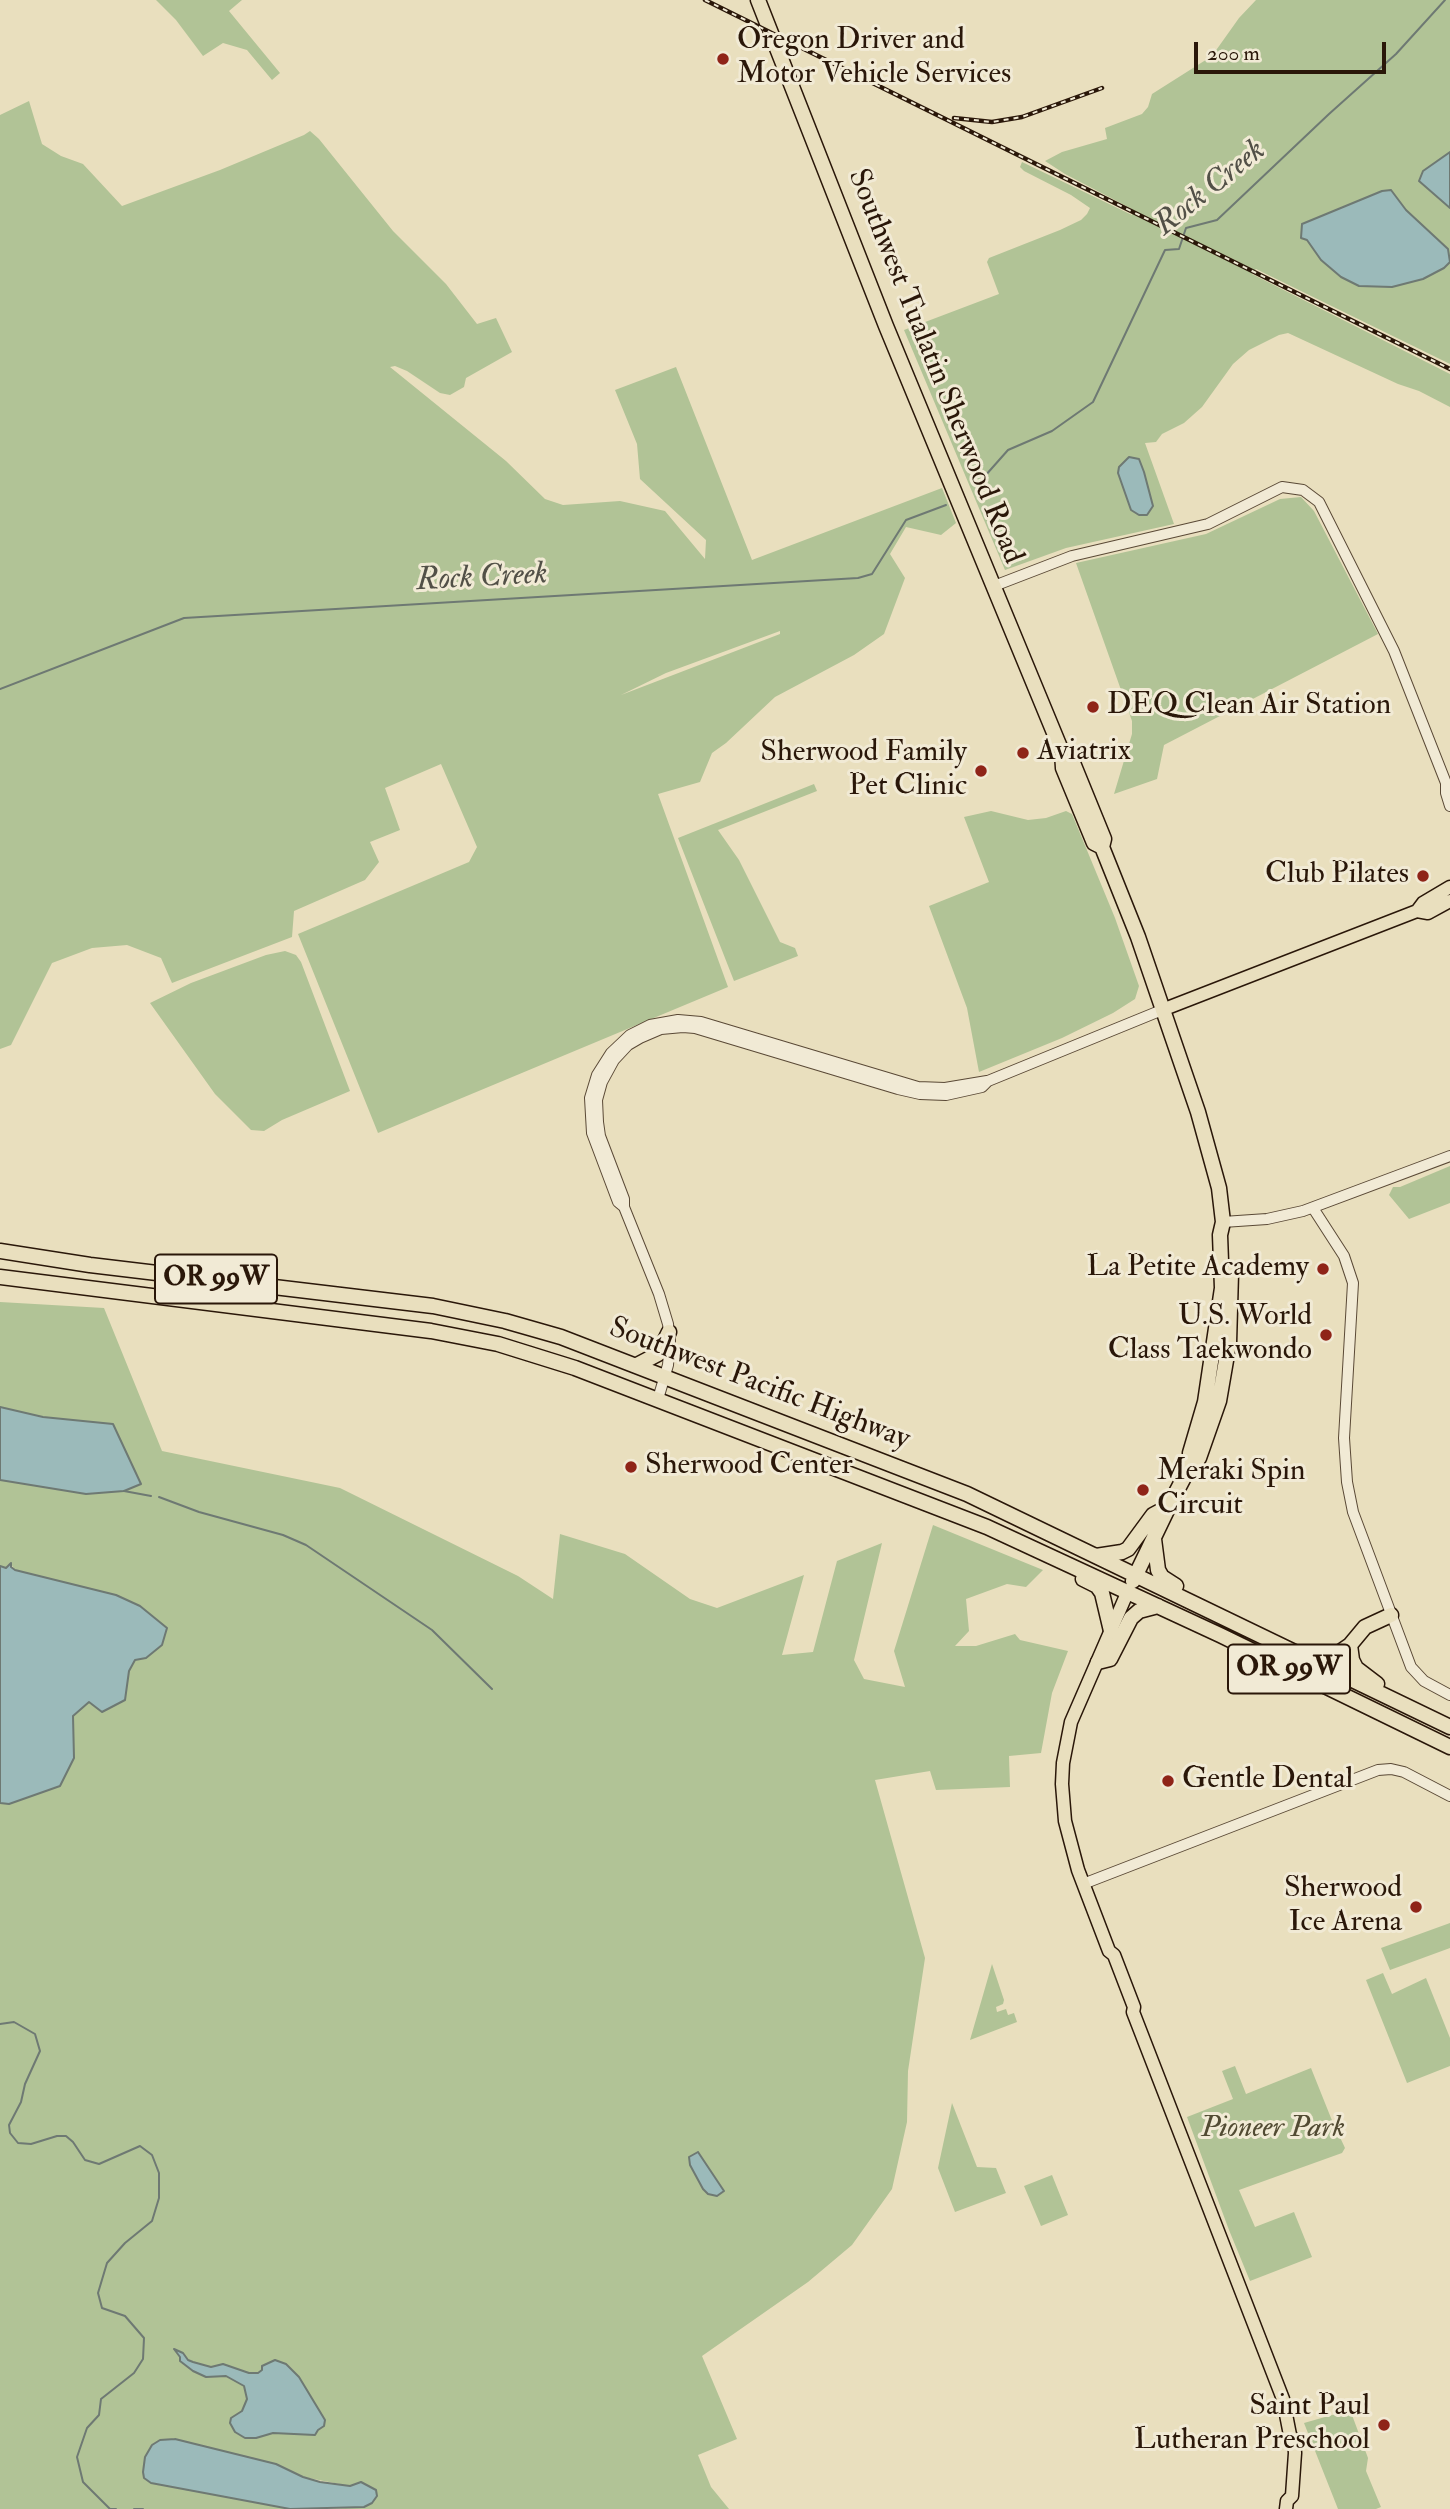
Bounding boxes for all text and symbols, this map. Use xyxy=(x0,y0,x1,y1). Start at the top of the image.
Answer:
place label: Oregon Driver and Motor Vehicle Services xyxy=(737,24,1011,94)
scale bar xyxy=(1198,28,1390,72)
text: 200 m xyxy=(1207,40,1260,67)
marker: Oregon Driver and Motor Vehicle Services xyxy=(715,51,731,67)
water label: Rock Creek xyxy=(1148,133,1274,245)
street label: Southwest Tualatin Sherwood Road xyxy=(838,164,1030,570)
water label: Rock Creek xyxy=(415,556,549,602)
place label: DEQ Clean Air Station xyxy=(1107,689,1391,725)
marker: DEQ Clean Air Station xyxy=(1085,699,1101,715)
place label: Aviatrix xyxy=(1037,735,1131,771)
place label: Sherwood Family Pet Clinic xyxy=(760,736,967,806)
marker: Aviatrix xyxy=(1015,745,1031,761)
marker: Sherwood Family Pet Clinic xyxy=(973,763,989,779)
place label: Club Pilates xyxy=(1265,858,1409,894)
marker: Club Pilates xyxy=(1415,868,1431,884)
place label: La Petite Academy xyxy=(1086,1251,1309,1287)
road number: OR 99W xyxy=(155,1254,277,1304)
marker: La Petite Academy xyxy=(1315,1261,1331,1277)
place label: U.S. World Class Taekwondo xyxy=(1108,1300,1312,1370)
street label: Southwest Pacific Highway xyxy=(604,1311,914,1459)
marker: U.S. World Class Taekwondo xyxy=(1318,1327,1334,1343)
place label: Sherwood Center xyxy=(645,1449,853,1485)
place label: Meraki Spin Circuit xyxy=(1157,1455,1305,1526)
marker: Sherwood Center xyxy=(623,1459,639,1475)
marker: Meraki Spin Circuit xyxy=(1135,1482,1151,1498)
road number: OR 99W xyxy=(1228,1644,1350,1694)
place label: Gentle Dental xyxy=(1182,1763,1353,1799)
marker: Gentle Dental xyxy=(1160,1773,1176,1789)
place label: Sherwood Ice Arena xyxy=(1284,1872,1402,1942)
marker: Sherwood Ice Arena xyxy=(1408,1899,1424,1915)
park label: Pioneer Park xyxy=(1201,2112,1345,2148)
place label: Saint Paul Lutheran Preschool xyxy=(1134,2390,1370,2460)
marker: Saint Paul Lutheran Preschool xyxy=(1376,2417,1392,2433)

